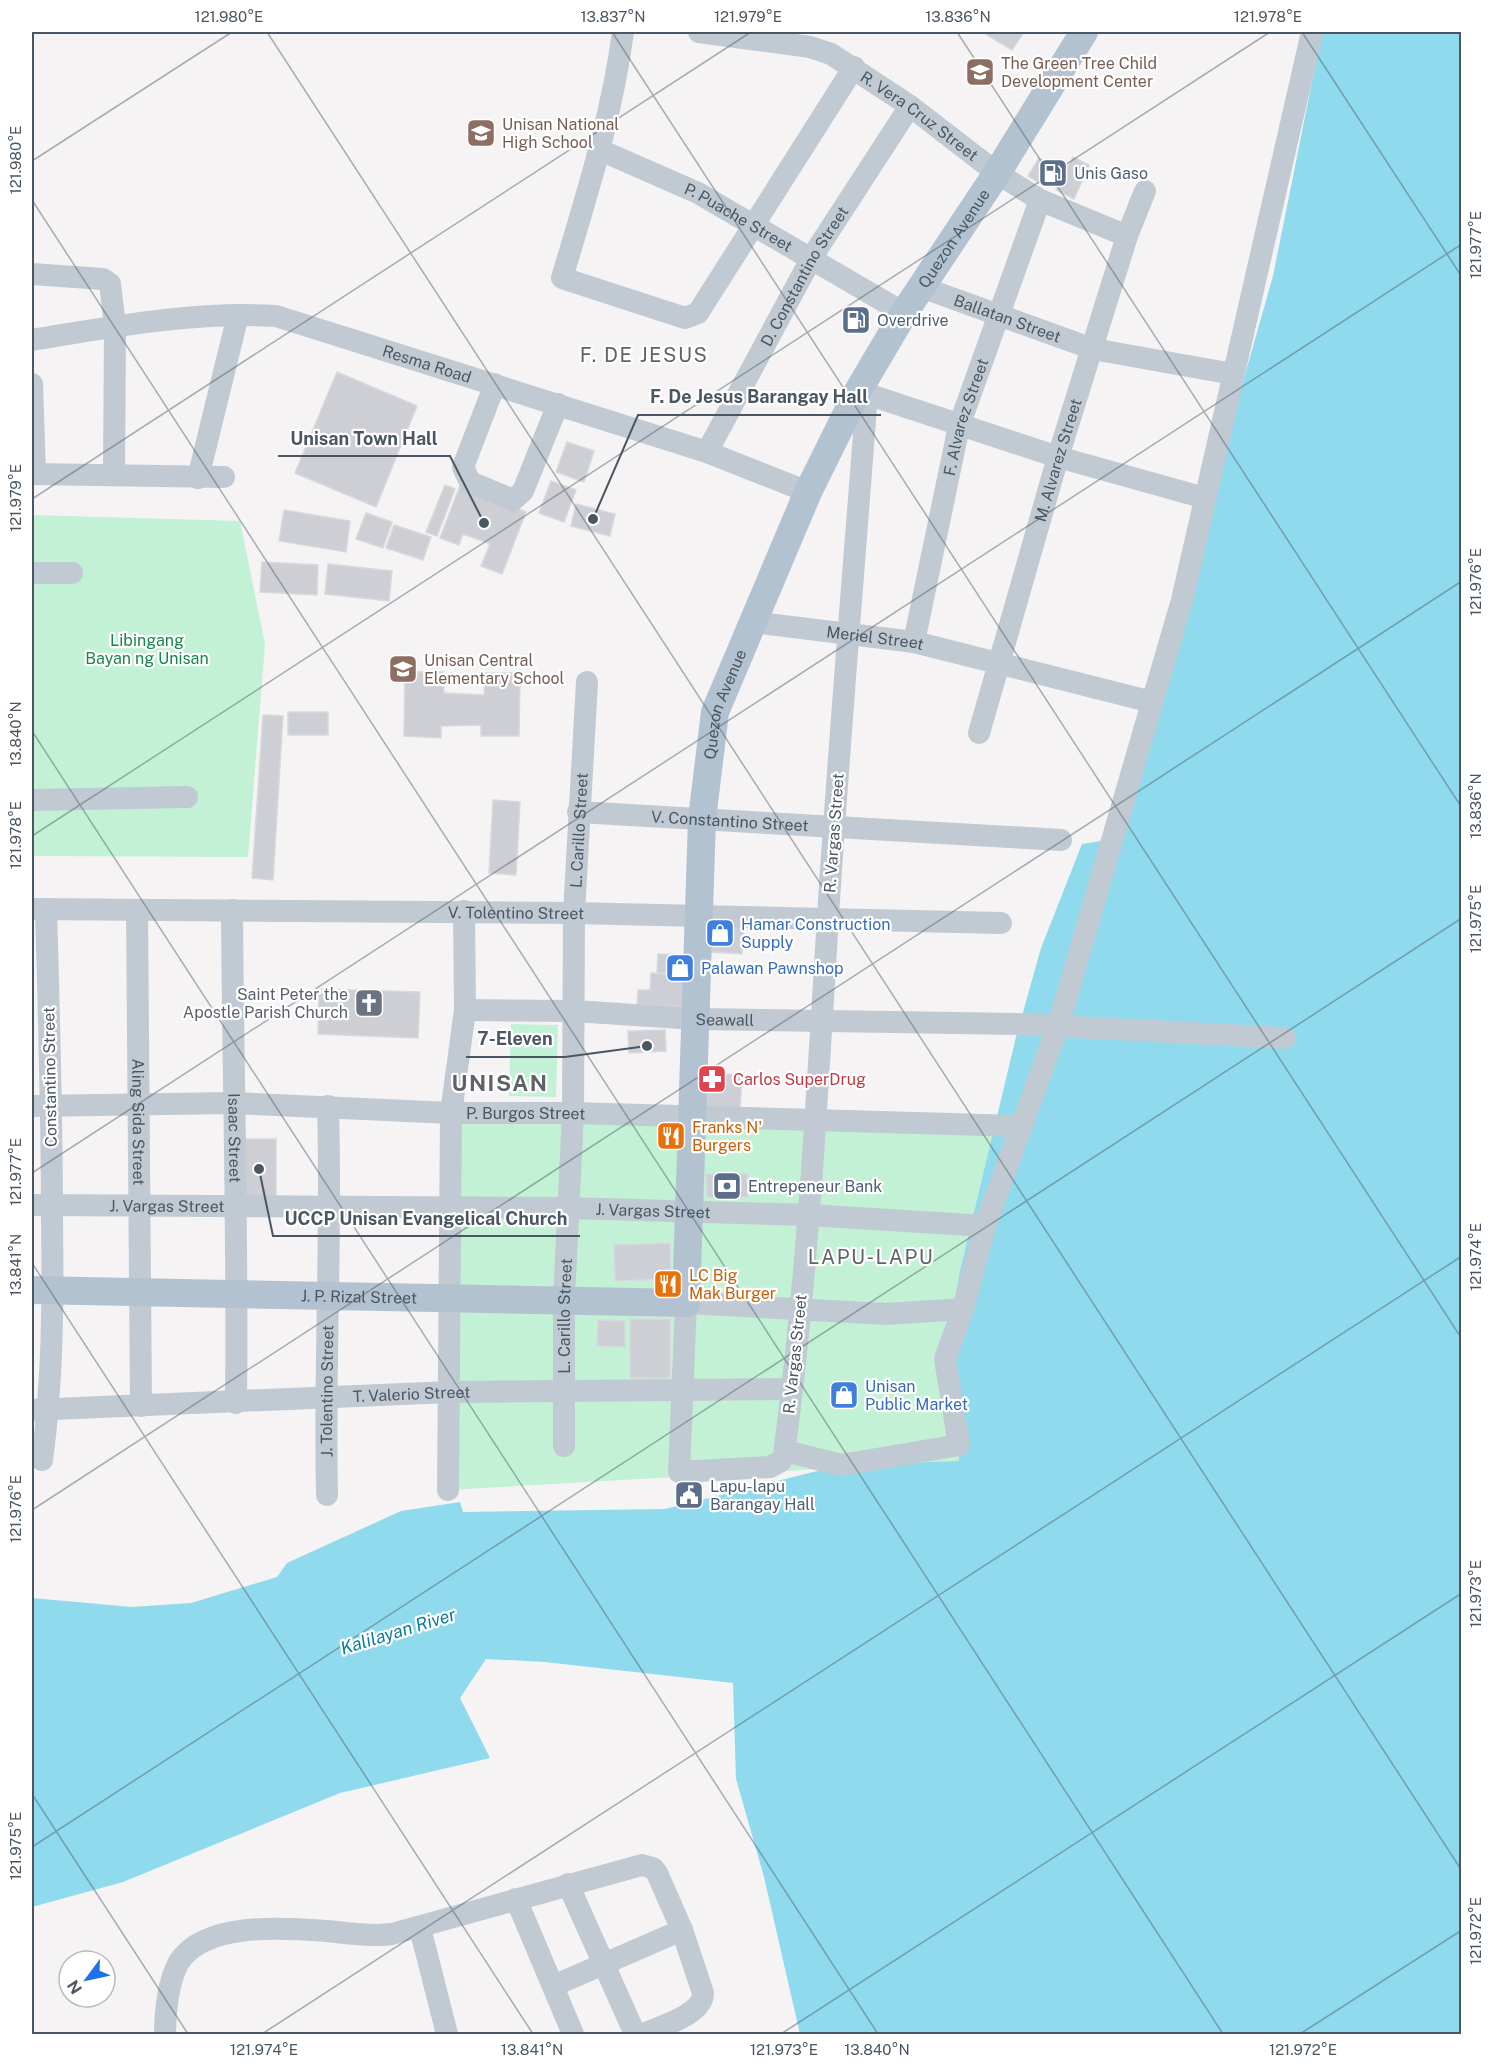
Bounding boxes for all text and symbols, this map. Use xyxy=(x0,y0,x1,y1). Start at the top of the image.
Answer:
text: 121.980°E xyxy=(195,8,263,25)
text: 13.837°N xyxy=(581,8,645,25)
text: 121.979°E xyxy=(714,8,782,25)
text: 13.836°N xyxy=(925,8,991,25)
text: 121.978°E xyxy=(1234,8,1302,25)
place label: The Green Tree Child Development Center xyxy=(1001,54,1157,91)
school or university icon: The Green Tree Child Development Center xyxy=(964,56,996,88)
street label: R. Vera Cruz Street xyxy=(857,67,982,165)
place label: Unisan National High School xyxy=(502,115,619,152)
school or university icon: Unisan National High School xyxy=(465,117,497,149)
text: 121.980°E xyxy=(7,126,24,194)
fuel station icon: Unis Gaso xyxy=(1037,157,1069,189)
place label: Unis Gaso xyxy=(1074,164,1148,183)
street label: P. Puache Street xyxy=(681,179,796,255)
street label: Quezon Avenue xyxy=(914,185,993,291)
street label: D. Constantino Street xyxy=(756,203,852,349)
text: 121.977°E xyxy=(1467,211,1484,279)
street label: Ballatan Street xyxy=(951,290,1064,346)
fuel station icon: Overdrive xyxy=(840,304,872,336)
place label: Overdrive xyxy=(877,311,949,330)
street label: Resma Road xyxy=(380,341,474,387)
district label: F. DE JESUS xyxy=(580,343,708,367)
street label: F. Alvarez Street xyxy=(939,356,992,478)
callout: F. De Jesus Barangay Hall xyxy=(638,379,881,415)
text: F. De Jesus Barangay Hall xyxy=(650,386,868,407)
street label: M. Alvarez Street xyxy=(1030,396,1085,524)
callout: Unisan Town Hall xyxy=(278,420,450,456)
text: Unisan Town Hall xyxy=(290,428,438,449)
text: 121.979°E xyxy=(7,464,24,532)
text: 121.976°E xyxy=(1467,548,1484,616)
street label: Meriel Street xyxy=(825,622,926,654)
park label: Libingang Bayan ng Unisan xyxy=(85,631,209,668)
street label: Quezon Avenue xyxy=(700,646,750,760)
place label: Unisan Central Elementary School xyxy=(424,651,565,688)
school or university icon: Unisan Central Elementary School xyxy=(387,653,419,685)
text: 13.840°N xyxy=(7,701,24,767)
street label: L. Carillo Street xyxy=(566,772,591,889)
street label: R. Vargas Street xyxy=(820,773,848,893)
text: 13.836°N xyxy=(1467,773,1484,839)
text: 121.978°E xyxy=(7,801,24,869)
street label: V. Constantino Street xyxy=(650,807,809,835)
text: 121.975°E xyxy=(1467,885,1484,953)
street label: V. Tolentino Street xyxy=(448,903,584,923)
place label: Hamar Construction Supply xyxy=(741,915,891,952)
shop icon: Hamar Construction Supply xyxy=(704,917,736,949)
shop icon: Palawan Pawnshop xyxy=(664,952,696,984)
place label: Palawan Pawnshop xyxy=(701,959,844,978)
place label: Saint Peter the Apostle Parish Church xyxy=(183,985,348,1022)
church icon: Saint Peter the Apostle Parish Church xyxy=(353,987,385,1019)
street label: Constantino Street xyxy=(39,1007,61,1147)
street label: Seawall xyxy=(695,1009,754,1029)
callout: 7-Eleven xyxy=(466,1021,565,1057)
text: 7-Eleven xyxy=(477,1028,553,1049)
street label: Aling Sida Street xyxy=(129,1058,149,1186)
pharmacy icon: Carlos SuperDrug xyxy=(696,1063,728,1095)
district label: UNISAN xyxy=(451,1070,549,1096)
place label: Carlos SuperDrug xyxy=(733,1070,866,1089)
street label: Isaac Street xyxy=(225,1093,245,1183)
street label: P. Burgos Street xyxy=(466,1103,586,1123)
place label: Franks N' Burgers xyxy=(692,1118,762,1155)
restaurant icon: Franks N' Burgers xyxy=(655,1120,687,1152)
text: 121.977°E xyxy=(7,1138,24,1206)
bank icon: Entrepeneur Bank xyxy=(711,1170,743,1202)
place label: Entrepeneur Bank xyxy=(748,1177,882,1196)
street label: J. Vargas Street xyxy=(109,1196,225,1216)
street label: J. Vargas Street xyxy=(595,1199,711,1222)
callout: UCCP Unisan Evangelical Church xyxy=(273,1200,580,1236)
text: UCCP Unisan Evangelical Church xyxy=(285,1208,568,1229)
text: 121.974°E xyxy=(1467,1223,1484,1291)
text: 13.841°N xyxy=(7,1234,24,1296)
district label: LAPU-LAPU xyxy=(808,1245,934,1269)
street label: L. Carillo Street xyxy=(555,1258,575,1374)
place label: LC Big Mak Burger xyxy=(689,1266,776,1303)
restaurant icon: LC Big Mak Burger xyxy=(652,1268,684,1300)
street label: J. P. Rizal Street xyxy=(301,1286,417,1307)
street label: R. Vargas Street xyxy=(779,1293,811,1415)
street label: J. Tolentino Street xyxy=(317,1325,337,1457)
place label: Unisan Public Market xyxy=(865,1377,968,1414)
shop icon: Unisan Public Market xyxy=(828,1379,860,1411)
street label: T. Valerio Street xyxy=(352,1382,471,1406)
text: 121.976°E xyxy=(7,1475,24,1543)
place label: Lapu-lapu Barangay Hall xyxy=(710,1477,815,1514)
public building icon: Lapu-lapu Barangay Hall xyxy=(673,1479,705,1511)
text: 121.973°E xyxy=(1467,1560,1484,1628)
water label: Kalilayan River xyxy=(338,1603,458,1659)
text: 121.975°E xyxy=(7,1812,24,1880)
text: 121.972°E xyxy=(1467,1897,1484,1965)
north arrow xyxy=(57,1949,117,2009)
text: N xyxy=(63,1976,86,1997)
text: 121.974°E xyxy=(230,2041,298,2058)
text: 13.841°N xyxy=(501,2041,563,2058)
text: 121.973°E xyxy=(750,2041,818,2058)
text: 13.840°N xyxy=(844,2041,910,2058)
text: 121.972°E xyxy=(1269,2041,1337,2058)

